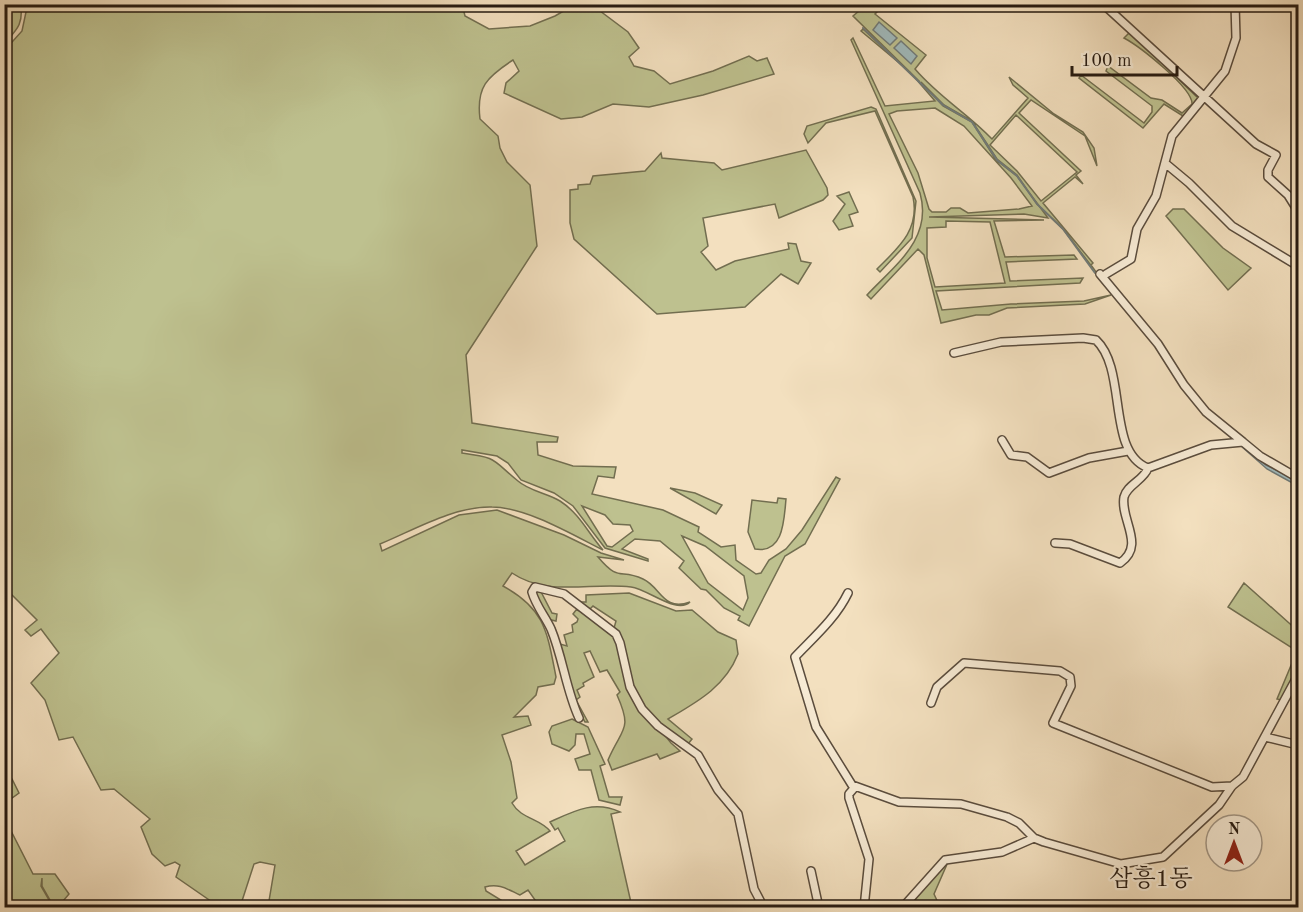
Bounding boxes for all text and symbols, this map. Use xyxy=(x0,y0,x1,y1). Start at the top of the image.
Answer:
scale bar xyxy=(1072,39,1177,77)
text: 100 m xyxy=(1081,52,1132,70)
north arrow xyxy=(1204,813,1264,873)
text: N xyxy=(1228,822,1241,838)
district label: 삼흥1동 xyxy=(1109,865,1193,892)

